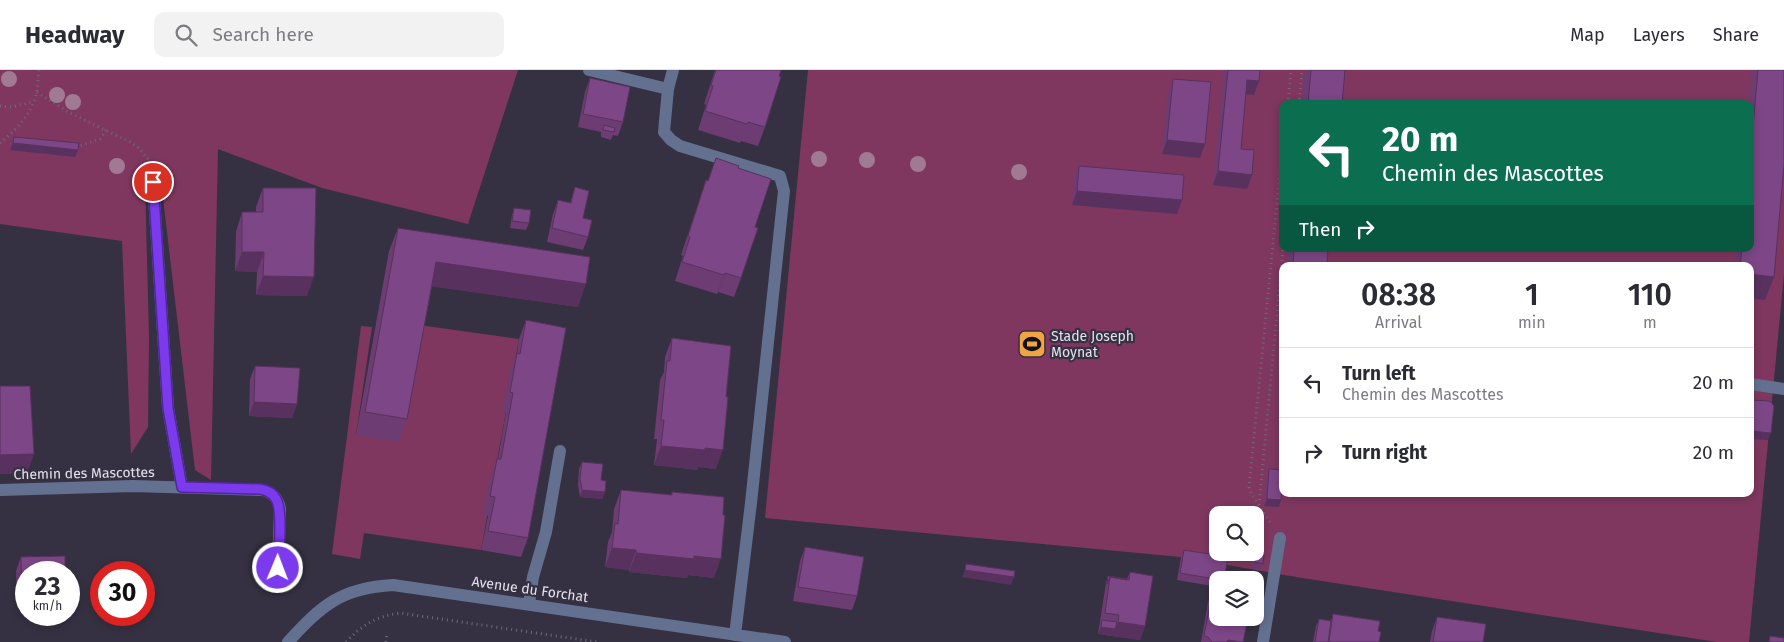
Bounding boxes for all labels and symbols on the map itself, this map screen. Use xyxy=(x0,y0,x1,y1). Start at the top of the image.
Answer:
pin xyxy=(132,161,174,203)
place label: Stade Joseph Moynat xyxy=(1051,328,1134,361)
sports icon: Stade Joseph Moynat xyxy=(1017,329,1047,359)
street label: Chemin des Mascottes xyxy=(13,464,155,483)
position arrow xyxy=(251,541,303,593)
speed limit sign: 30 xyxy=(90,561,155,626)
street label: Avenue du Forchat xyxy=(471,573,590,606)

